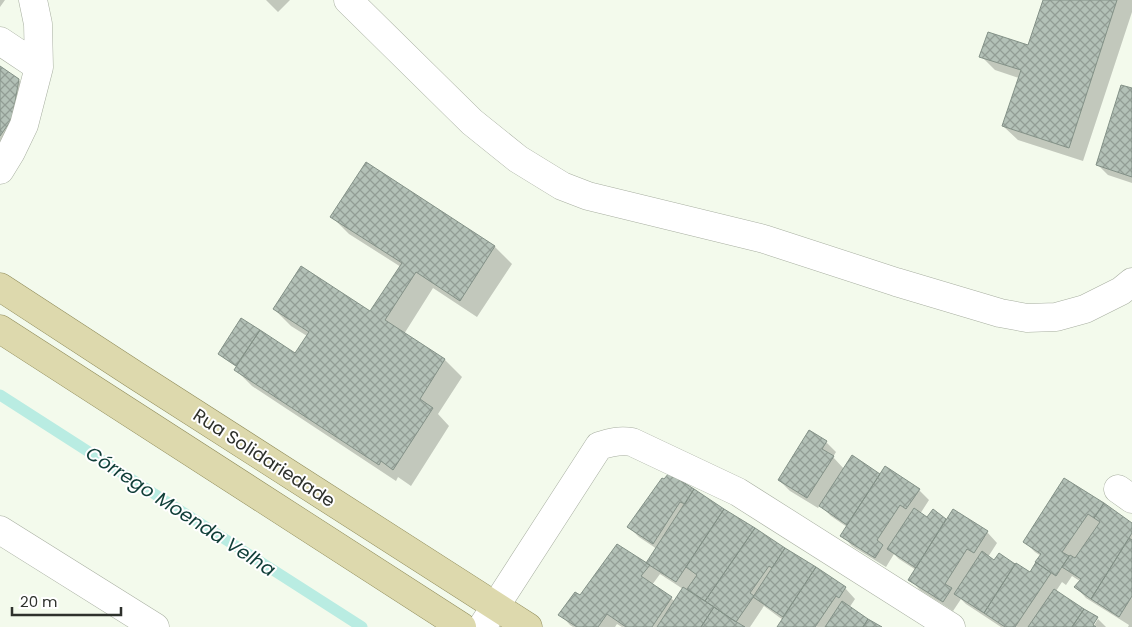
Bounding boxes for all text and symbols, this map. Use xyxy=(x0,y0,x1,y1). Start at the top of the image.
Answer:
street label: Rua Solidariedade xyxy=(188,402,340,513)
water label: Córrego Moenda Velha xyxy=(80,440,281,583)
scale bar xyxy=(12,584,121,616)
text: 20 m xyxy=(20,591,58,612)

